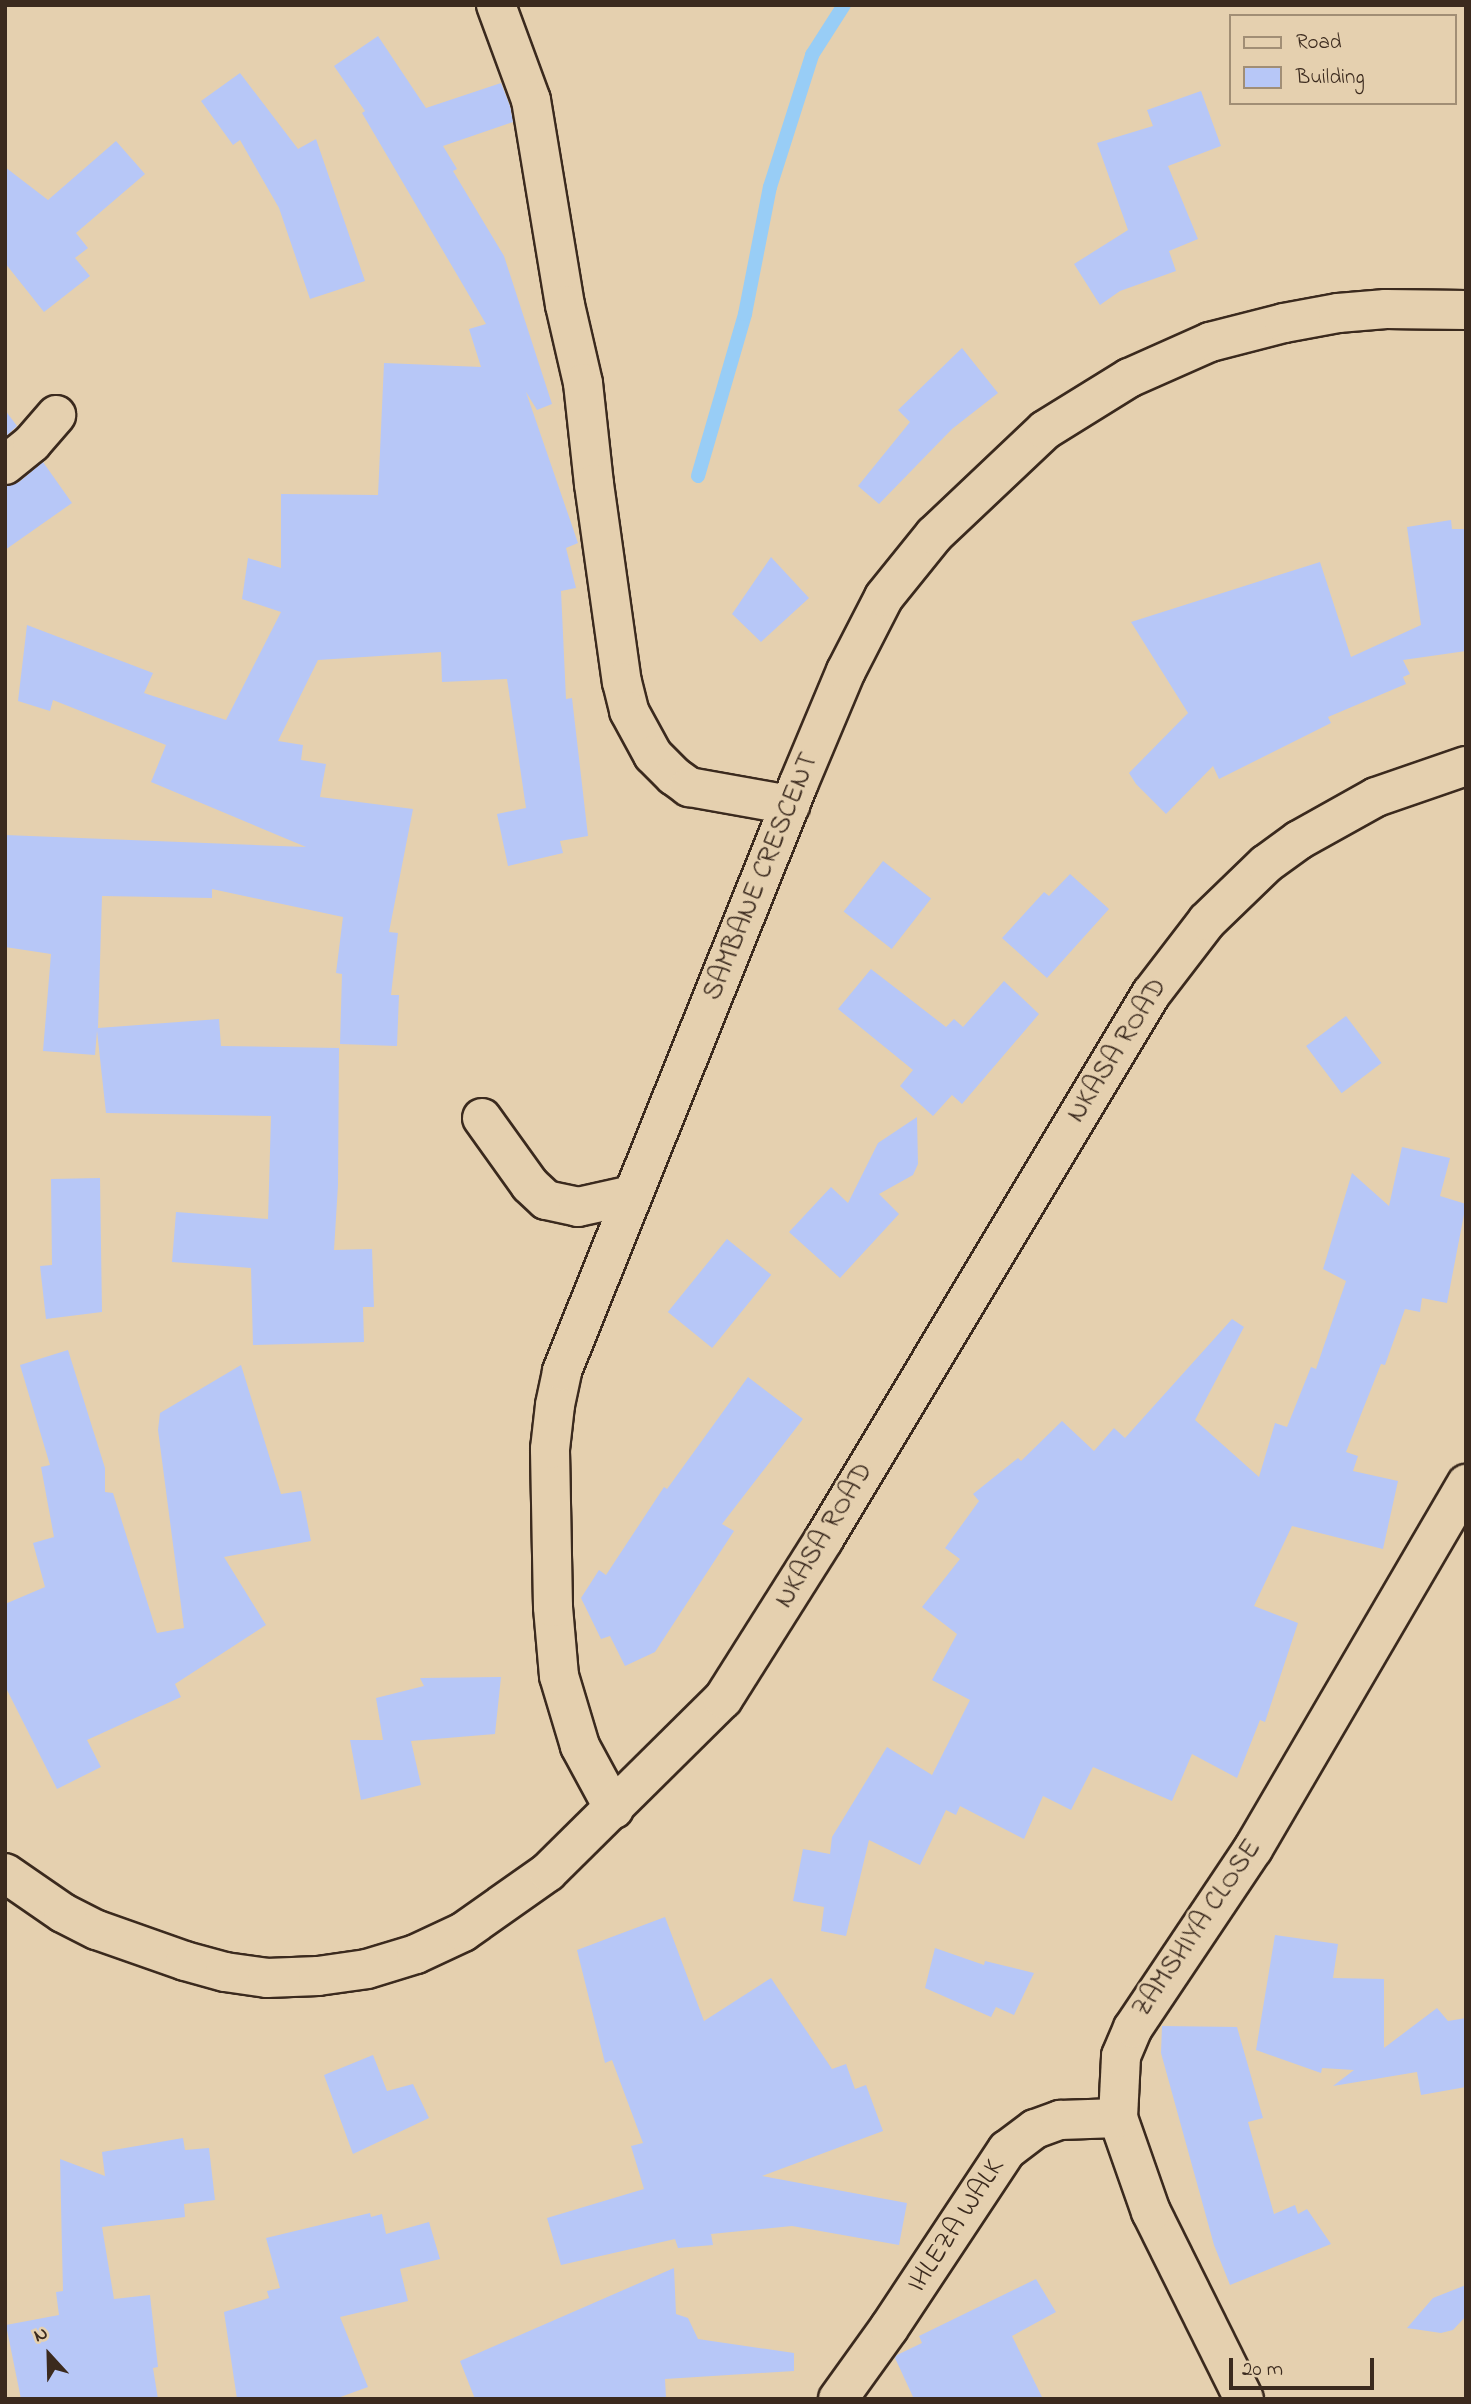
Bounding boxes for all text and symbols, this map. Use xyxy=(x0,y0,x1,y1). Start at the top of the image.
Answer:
legend xyxy=(1230,14,1457,105)
text: Road xyxy=(1296,28,1342,58)
text: Building xyxy=(1296,63,1365,93)
street label: SAMBANE CRESCENT xyxy=(697,748,827,1006)
street label: NKASA ROAD xyxy=(1060,973,1176,1129)
street label: NKASA ROAD xyxy=(768,1457,882,1615)
street label: ZAMSHIYA CLOSE xyxy=(1126,1834,1270,2024)
street label: IHLEZA WALK xyxy=(901,2153,1013,2299)
north arrow xyxy=(14,2320,84,2390)
text: N xyxy=(30,2320,52,2350)
scale bar xyxy=(1233,2344,1378,2388)
text: 20 m xyxy=(1242,2355,1283,2385)

